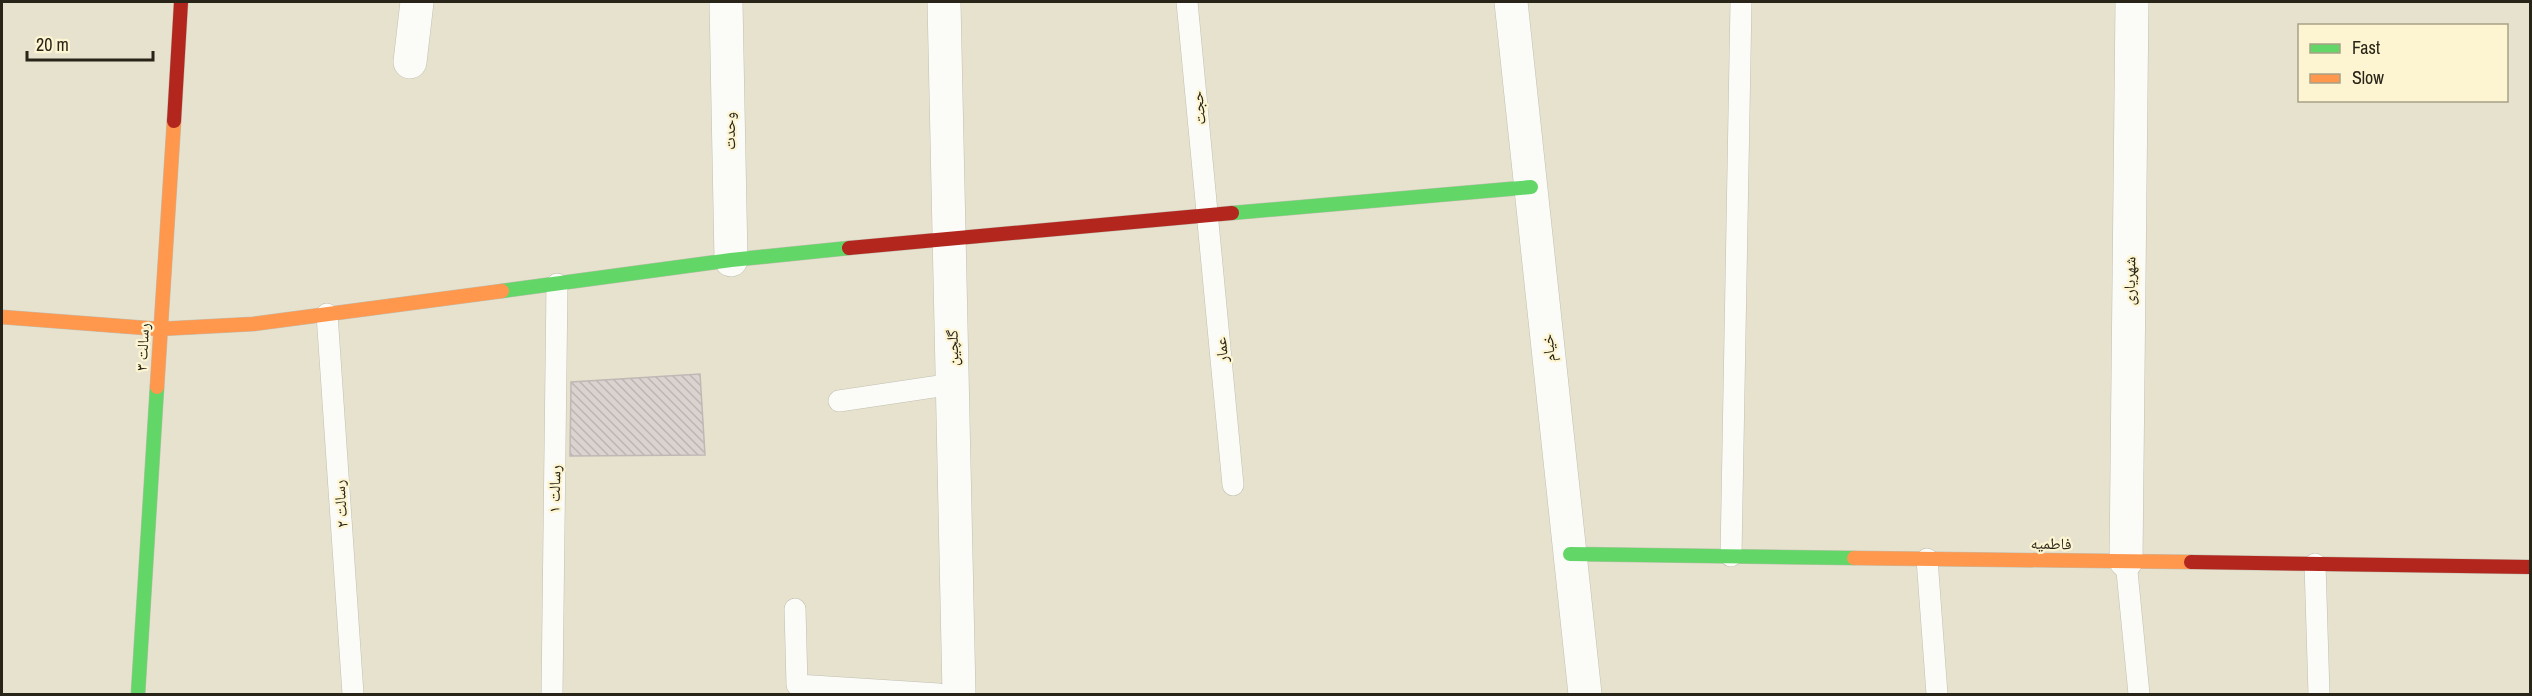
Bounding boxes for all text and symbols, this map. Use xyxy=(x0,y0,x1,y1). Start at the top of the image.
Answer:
scale bar xyxy=(27,24,153,62)
legend xyxy=(2298,24,2508,102)
text: 20 m xyxy=(36,32,69,57)
text: Fast xyxy=(2352,35,2380,60)
text: Slow xyxy=(2352,65,2384,90)
street label: حجت xyxy=(1185,90,1211,126)
street label: وحدت xyxy=(718,112,740,150)
street label: شهریاری xyxy=(2118,256,2140,306)
street label: رسالت ۳ xyxy=(130,322,154,372)
street label: گلچین xyxy=(941,329,963,366)
street label: خیام xyxy=(1536,333,1560,363)
street label: عمار xyxy=(1209,337,1233,364)
street label: رسالت ۱ xyxy=(543,465,565,513)
street label: رسالت ۲ xyxy=(327,479,353,529)
street label: فاطمیه xyxy=(2030,532,2072,554)

